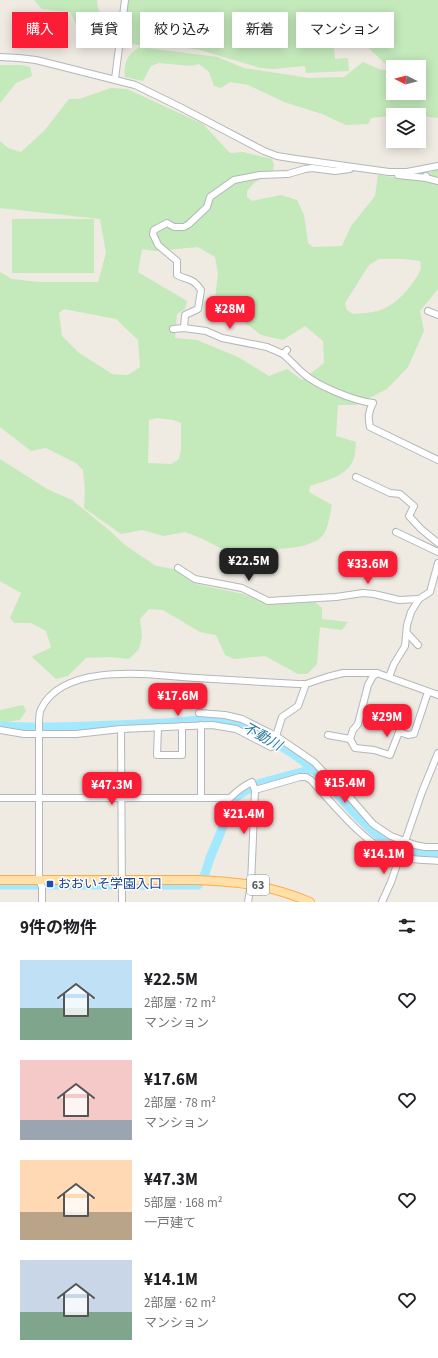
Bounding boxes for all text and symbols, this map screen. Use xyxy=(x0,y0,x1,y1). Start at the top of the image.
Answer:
chip: 購入 xyxy=(12,12,68,48)
chip: 賃貸 xyxy=(76,12,132,48)
chip: 絞り込み xyxy=(140,12,224,48)
chip: 新着 xyxy=(232,12,288,48)
chip: マンション xyxy=(296,12,394,48)
north arrow xyxy=(386,60,426,100)
map controls xyxy=(386,60,426,148)
button: layers xyxy=(386,108,426,148)
pin: ¥28M xyxy=(206,296,254,330)
text: ¥28M xyxy=(215,300,245,318)
pin: ¥22.5M xyxy=(216,548,282,582)
pin: ¥33.6M xyxy=(335,551,401,585)
text: ¥22.5M xyxy=(228,552,270,570)
text: ¥33.6M xyxy=(347,555,389,573)
pin: ¥17.6M xyxy=(145,683,211,717)
text: ¥17.6M xyxy=(157,687,199,705)
pin: ¥29M xyxy=(363,704,411,738)
text: ¥29M xyxy=(372,708,402,726)
water label: 不動川 xyxy=(239,718,287,757)
pin: ¥15.4M xyxy=(312,770,378,804)
pin: ¥47.3M xyxy=(79,772,145,806)
text: ¥15.4M xyxy=(324,774,366,792)
text: ¥47.3M xyxy=(91,776,133,794)
pin: ¥21.4M xyxy=(211,801,277,835)
text: ¥21.4M xyxy=(223,805,265,823)
pin: ¥14.1M xyxy=(351,841,417,875)
text: ¥14.1M xyxy=(363,845,405,863)
place label: おおいそ学園入口 xyxy=(58,875,162,893)
road number: 63 xyxy=(247,875,269,895)
marker: おおいそ学園入口 xyxy=(45,879,55,889)
icon: filters xyxy=(396,915,418,937)
text: 9件の物件 xyxy=(20,916,97,940)
text: ¥22.5M xyxy=(144,968,198,992)
icon: home xyxy=(52,976,100,1024)
icon: heart xyxy=(396,989,418,1011)
text: 2部屋 · 72 m² xyxy=(144,994,216,1012)
text: マンション xyxy=(144,1014,209,1032)
text: ¥17.6M xyxy=(144,1068,198,1092)
icon: home xyxy=(52,1076,100,1124)
icon: heart xyxy=(396,1089,418,1111)
text: 2部屋 · 78 m² xyxy=(144,1094,216,1112)
text: マンション xyxy=(144,1114,209,1132)
text: ¥47.3M xyxy=(144,1168,198,1192)
icon: home xyxy=(52,1176,100,1224)
icon: heart xyxy=(396,1189,418,1211)
text: 5部屋 · 168 m² xyxy=(144,1194,222,1212)
text: 一戸建て xyxy=(144,1214,196,1232)
text: ¥14.1M xyxy=(144,1268,198,1292)
icon: home xyxy=(52,1276,100,1324)
icon: heart xyxy=(396,1289,418,1311)
text: 2部屋 · 62 m² xyxy=(144,1294,216,1312)
text: マンション xyxy=(144,1314,209,1332)

